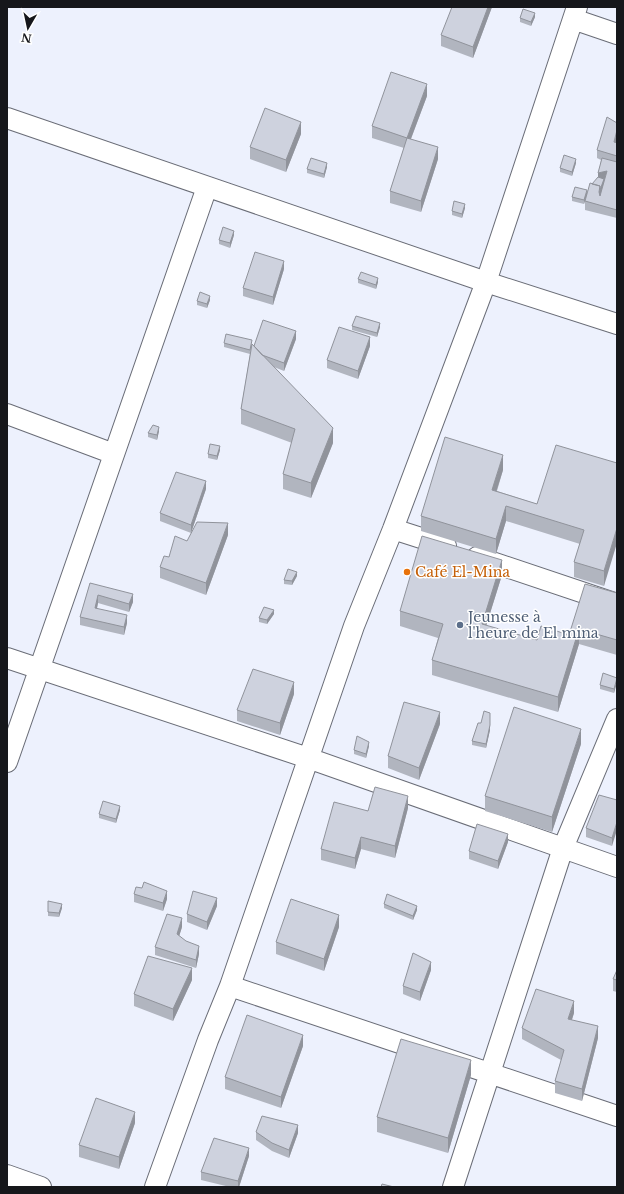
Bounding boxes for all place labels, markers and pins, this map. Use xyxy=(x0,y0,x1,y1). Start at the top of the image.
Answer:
place label: Café El-Mina xyxy=(415,563,510,581)
marker: Café El-Mina xyxy=(402,567,412,577)
place label: Jeunesse à l'heure de El mina xyxy=(466,608,599,642)
marker: Jeunesse à l'heure de El mina xyxy=(455,620,465,630)

